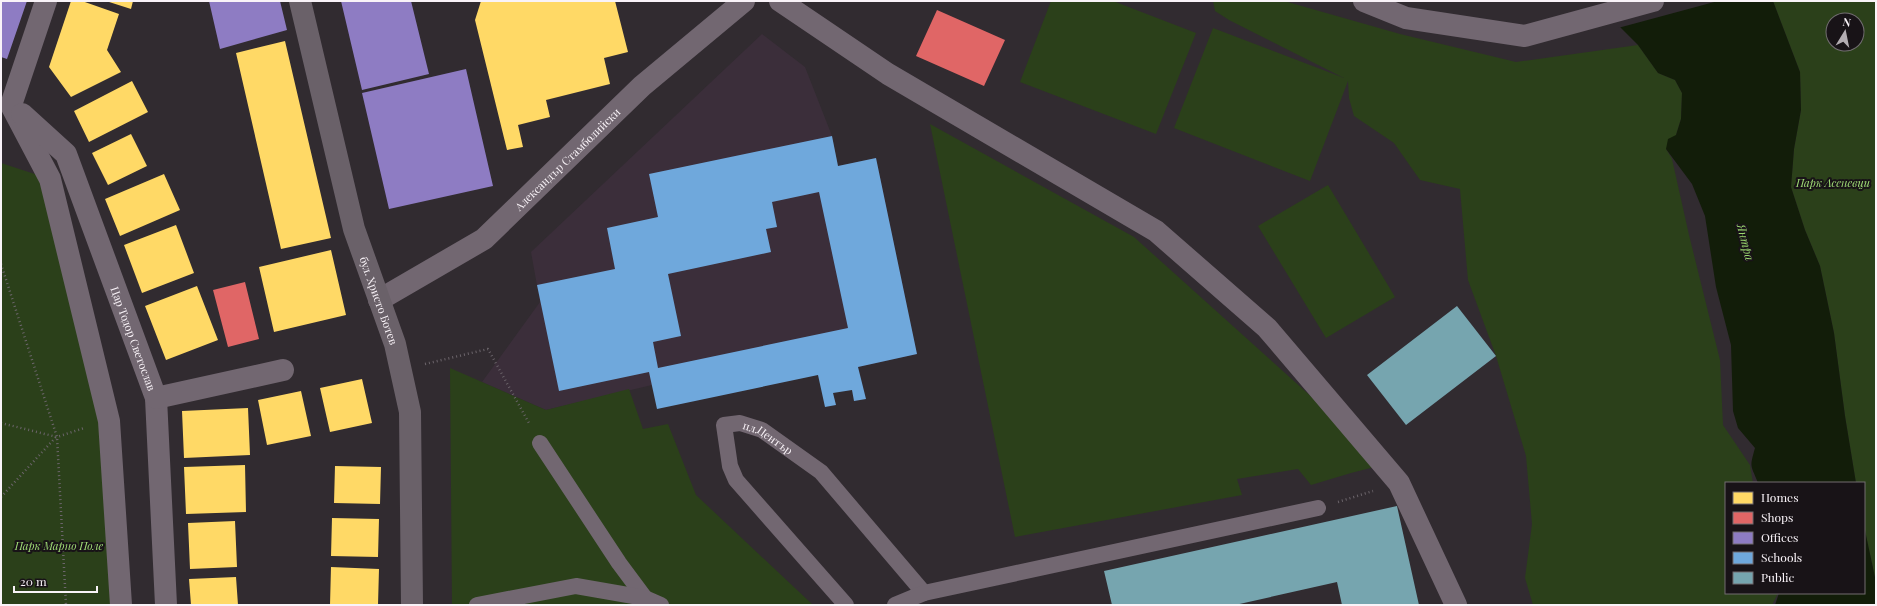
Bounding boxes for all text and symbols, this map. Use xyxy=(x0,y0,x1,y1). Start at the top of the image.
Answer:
north arrow xyxy=(1825,12,1865,52)
text: N xyxy=(1842,14,1852,30)
street label: Александър Стамболийски xyxy=(510,104,623,214)
park label: Парк Асеневци xyxy=(1795,175,1870,190)
water label: Янтра xyxy=(1733,221,1758,262)
street label: бул. Христо Ботев xyxy=(357,254,402,346)
street label: Цар Тодор Светослав xyxy=(108,284,160,393)
street label: пл.Център xyxy=(741,417,796,457)
legend xyxy=(1725,482,1865,594)
text: Homes xyxy=(1761,489,1799,505)
text: Shops xyxy=(1761,509,1793,525)
text: Offices xyxy=(1761,529,1798,545)
park label: Парк Марно Поле xyxy=(14,538,104,553)
text: Schools xyxy=(1761,549,1802,565)
scale bar xyxy=(14,568,97,594)
text: Public xyxy=(1761,569,1795,585)
text: 20 m xyxy=(20,573,47,589)

